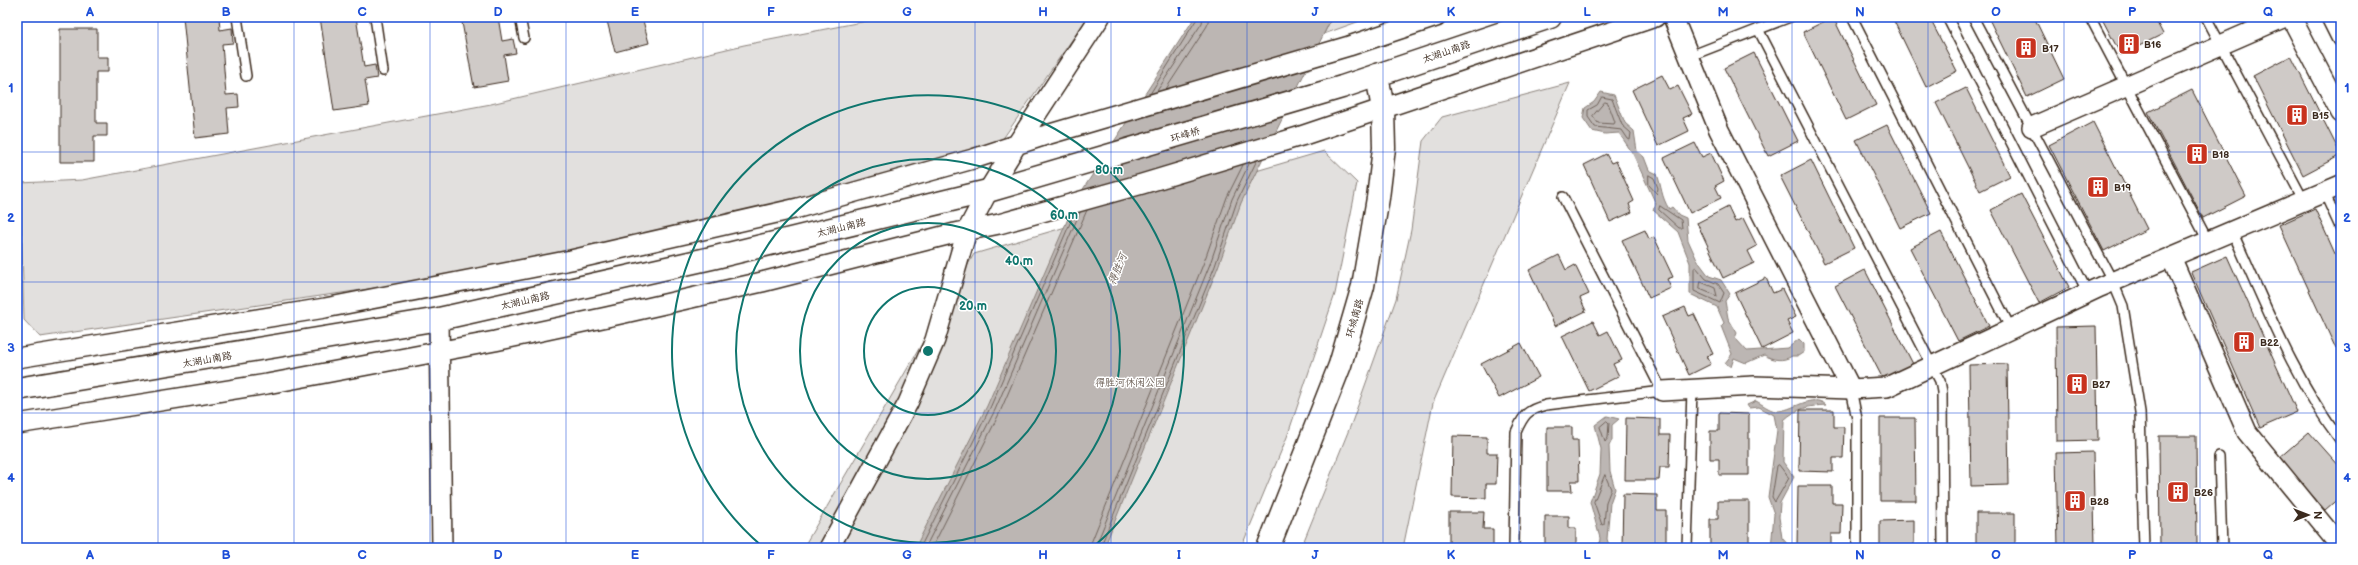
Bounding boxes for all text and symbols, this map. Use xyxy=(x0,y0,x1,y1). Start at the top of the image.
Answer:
text: A xyxy=(85,4,94,20)
text: B xyxy=(221,4,231,20)
text: C xyxy=(357,4,367,20)
text: D xyxy=(493,4,503,20)
text: E xyxy=(631,4,640,20)
text: F xyxy=(767,4,775,20)
text: G xyxy=(902,4,912,20)
text: H xyxy=(1038,4,1048,20)
text: I xyxy=(1177,4,1181,20)
text: J xyxy=(1311,4,1319,20)
text: K xyxy=(1447,4,1456,20)
text: L xyxy=(1583,4,1591,20)
text: M xyxy=(1717,4,1729,20)
text: N xyxy=(1855,4,1865,20)
text: O xyxy=(1991,4,2001,20)
text: P xyxy=(2128,4,2137,20)
text: Q xyxy=(2263,4,2273,20)
building icon: B16 xyxy=(2116,31,2142,57)
building icon: B17 xyxy=(2013,35,2039,61)
street label: 太湖山南路 xyxy=(1421,38,1472,66)
place label: B16 xyxy=(2144,39,2161,51)
place label: B17 xyxy=(2042,43,2059,55)
text: 1 xyxy=(8,80,14,96)
text: 1 xyxy=(2344,80,2350,96)
building icon: B15 xyxy=(2284,102,2310,128)
place label: B15 xyxy=(2312,110,2329,122)
street label: 环峰桥 xyxy=(1169,125,1201,145)
building icon: B18 xyxy=(2184,141,2210,167)
place label: B18 xyxy=(2212,149,2229,161)
text: 80 m xyxy=(1095,163,1123,178)
building icon: B19 xyxy=(2085,174,2111,200)
place label: B19 xyxy=(2114,182,2131,194)
text: 60 m xyxy=(1050,208,1078,223)
text: 2 xyxy=(7,210,15,226)
text: 2 xyxy=(2343,210,2351,226)
street label: 太湖山南路 xyxy=(816,216,867,240)
water label: 得胜河 xyxy=(1105,250,1130,287)
text: 40 m xyxy=(1005,254,1033,269)
street label: 太湖山南路 xyxy=(500,290,551,312)
street label: 环城南路 xyxy=(1344,297,1366,339)
text: 20 m xyxy=(959,299,987,314)
building icon: B22 xyxy=(2231,329,2257,355)
place label: B22 xyxy=(2260,337,2279,349)
text: 3 xyxy=(7,340,15,356)
text: 3 xyxy=(2343,340,2351,356)
centre of rings xyxy=(921,344,935,358)
street label: 太湖山南路 xyxy=(182,350,233,370)
building icon: B27 xyxy=(2064,371,2090,397)
park label: 得胜河休闲公园 xyxy=(1095,377,1165,389)
place label: B27 xyxy=(2092,379,2111,391)
text: 4 xyxy=(7,470,15,486)
text: 4 xyxy=(2343,470,2351,486)
building icon: B26 xyxy=(2165,479,2191,505)
place label: B26 xyxy=(2194,487,2213,499)
building icon: B28 xyxy=(2062,488,2088,514)
north arrow xyxy=(2288,495,2328,535)
place label: B28 xyxy=(2090,496,2109,508)
text: N xyxy=(2311,511,2324,519)
text: A xyxy=(85,547,94,563)
text: B xyxy=(221,547,231,563)
text: C xyxy=(357,547,367,563)
text: D xyxy=(493,547,503,563)
text: E xyxy=(631,547,640,563)
text: F xyxy=(767,547,775,563)
text: G xyxy=(902,547,912,563)
text: H xyxy=(1038,547,1048,563)
text: I xyxy=(1177,547,1181,563)
text: J xyxy=(1311,547,1319,563)
text: K xyxy=(1447,547,1456,563)
text: L xyxy=(1583,547,1591,563)
text: M xyxy=(1717,547,1729,563)
text: N xyxy=(1855,547,1865,563)
text: O xyxy=(1991,547,2001,563)
text: P xyxy=(2128,547,2137,563)
text: Q xyxy=(2263,547,2273,563)

